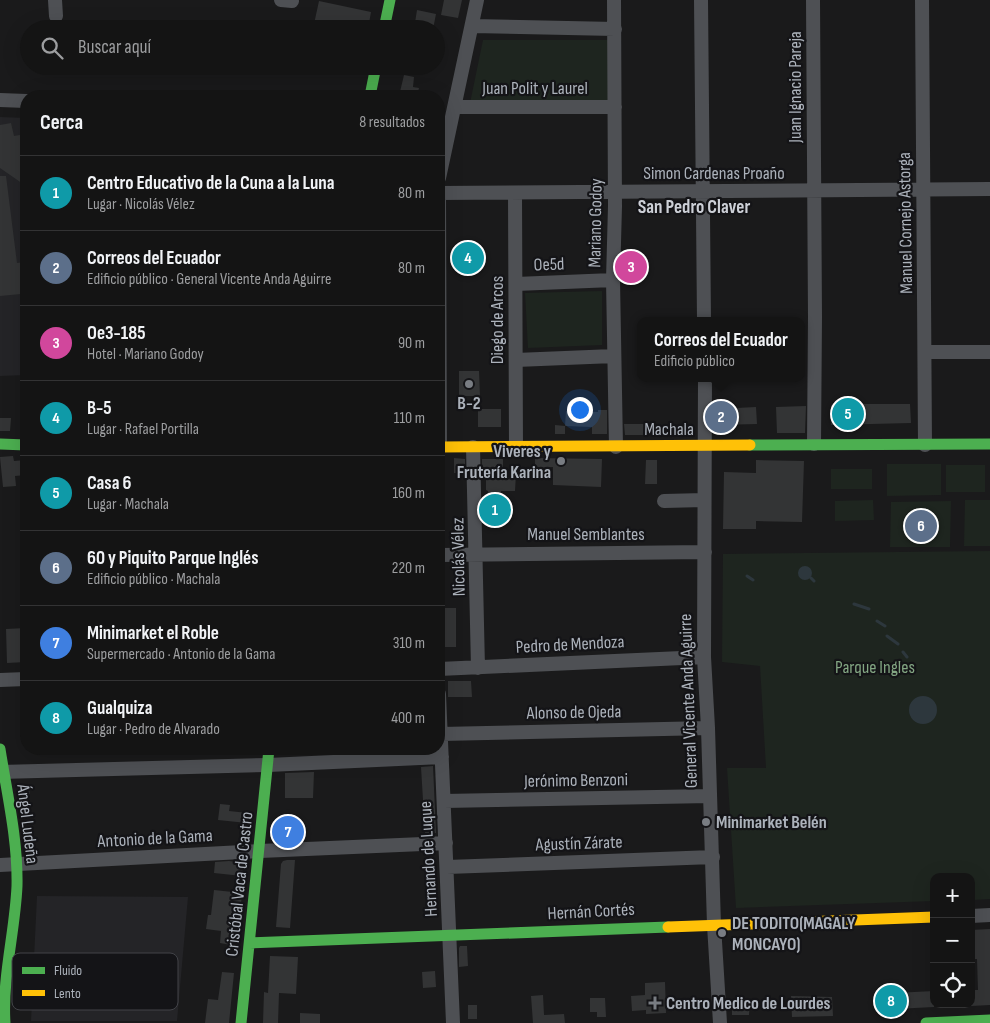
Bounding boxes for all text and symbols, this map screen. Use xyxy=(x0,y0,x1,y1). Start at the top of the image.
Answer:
search box xyxy=(20,20,445,75)
street label: Juan Ignacio Pareja xyxy=(785,31,806,144)
icon: search xyxy=(38,34,66,62)
text: Buscar aquí xyxy=(78,36,151,59)
street label: Juan Polit y Laurel xyxy=(481,78,588,99)
text: Cerca xyxy=(40,110,83,135)
text: 8 resultados xyxy=(359,113,425,132)
street label: Manuel Cornejo Astorga xyxy=(894,152,917,294)
street label: Simon Cardenas Proaño xyxy=(643,163,785,184)
text: Centro Educativo de la Cuna a la Luna xyxy=(87,172,334,195)
street label: Mariano Godoy xyxy=(584,178,607,268)
text: 1 xyxy=(53,184,59,203)
text: 80 m xyxy=(398,184,425,203)
text: Lugar · Nicolás Vélez xyxy=(87,195,195,214)
district label: San Pedro Claver xyxy=(638,196,750,219)
pin: 4 xyxy=(452,239,484,277)
text: Correos del Ecuador xyxy=(87,247,221,270)
pin: 3 xyxy=(615,248,647,286)
street label: Oe5d xyxy=(533,253,565,276)
text: 2 xyxy=(52,259,60,278)
text: 80 m xyxy=(398,259,425,278)
text: Edificio público · General Vicente Anda Aguirre xyxy=(87,270,331,289)
street label: Diego de Arcos xyxy=(487,276,508,364)
popup xyxy=(637,317,805,382)
text: Oe3-185 xyxy=(87,322,146,345)
text: Correos del Ecuador xyxy=(654,329,788,352)
text: 3 xyxy=(52,334,60,353)
text: 90 m xyxy=(398,334,425,353)
text: Hotel · Mariano Godoy xyxy=(87,345,204,364)
text: Edificio público xyxy=(654,352,735,371)
marker: B-2 xyxy=(463,378,475,390)
place label: B-2 xyxy=(457,393,481,414)
pin: 5 xyxy=(832,395,864,433)
text: B-5 xyxy=(87,397,112,420)
your location xyxy=(567,397,593,423)
pin: 2 xyxy=(705,398,737,436)
text: 4 xyxy=(52,409,60,428)
text: 110 m xyxy=(394,409,425,428)
street label: Machala xyxy=(644,419,694,440)
text: Lugar · Rafael Portilla xyxy=(87,420,199,439)
place label: Viveres y Frutería Karina xyxy=(457,441,551,483)
marker: Viveres y Frutería Karina xyxy=(555,455,567,467)
text: Casa 6 xyxy=(87,472,131,495)
text: 5 xyxy=(52,484,60,503)
text: 160 m xyxy=(392,484,425,503)
pin: 1 xyxy=(479,491,511,529)
text: Lugar · Machala xyxy=(87,495,169,514)
pin: 6 xyxy=(905,507,937,545)
street label: Nicolás Vélez xyxy=(447,517,470,596)
street label: Manuel Semblantes xyxy=(527,524,645,545)
text: 60 y Piquito Parque Inglés xyxy=(87,547,259,570)
text: 6 xyxy=(52,559,60,578)
text: 220 m xyxy=(392,559,425,578)
text: Edificio público · Machala xyxy=(87,570,220,589)
street label: General Vicente Anda Aguirre xyxy=(675,613,702,789)
text: Minimarket el Roble xyxy=(87,622,219,645)
street label: Pedro de Mendoza xyxy=(515,631,625,658)
text: 7 xyxy=(53,634,59,653)
text: 310 m xyxy=(393,634,425,653)
text: Supermercado · Antonio de la Gama xyxy=(87,645,276,664)
park label: Parque Ingles xyxy=(835,657,915,678)
text: Gualquiza xyxy=(87,697,152,720)
street label: Alonso de Ojeda xyxy=(526,701,622,724)
text: 8 xyxy=(52,709,60,728)
text: 400 m xyxy=(391,709,425,728)
text: Lugar · Pedro de Alvarado xyxy=(87,720,220,739)
street label: Jerónimo Benzoni xyxy=(523,769,628,792)
street label: Ángel Ludeña xyxy=(12,782,43,865)
street label: Hernando de Luque xyxy=(415,801,442,917)
street label: Cristóbal Vaca de Castro xyxy=(221,811,258,958)
place label: Minimarket Belén xyxy=(716,812,827,833)
pin: 7 xyxy=(272,813,304,851)
marker: Minimarket Belén xyxy=(700,816,712,828)
street label: Antonio de la Gama xyxy=(96,825,213,852)
street label: Agustín Zárate xyxy=(534,831,623,856)
map controls xyxy=(930,873,975,1008)
button: + xyxy=(930,873,975,918)
street label: Hernán Cortés xyxy=(547,899,635,924)
place label: DE TODITO(MAGALY MONCAYO) xyxy=(732,913,856,955)
button: − xyxy=(930,918,975,963)
marker: DE TODITO(MAGALY MONCAYO) xyxy=(716,927,728,939)
legend xyxy=(12,953,178,1010)
text: Fluido xyxy=(54,962,82,979)
button: locate xyxy=(930,963,975,1008)
pin: 8 xyxy=(875,982,907,1020)
text: Lento xyxy=(54,985,81,1002)
place label: Centro Medico de Lourdes xyxy=(666,993,831,1014)
marker: Centro Medico de Lourdes xyxy=(648,996,662,1010)

